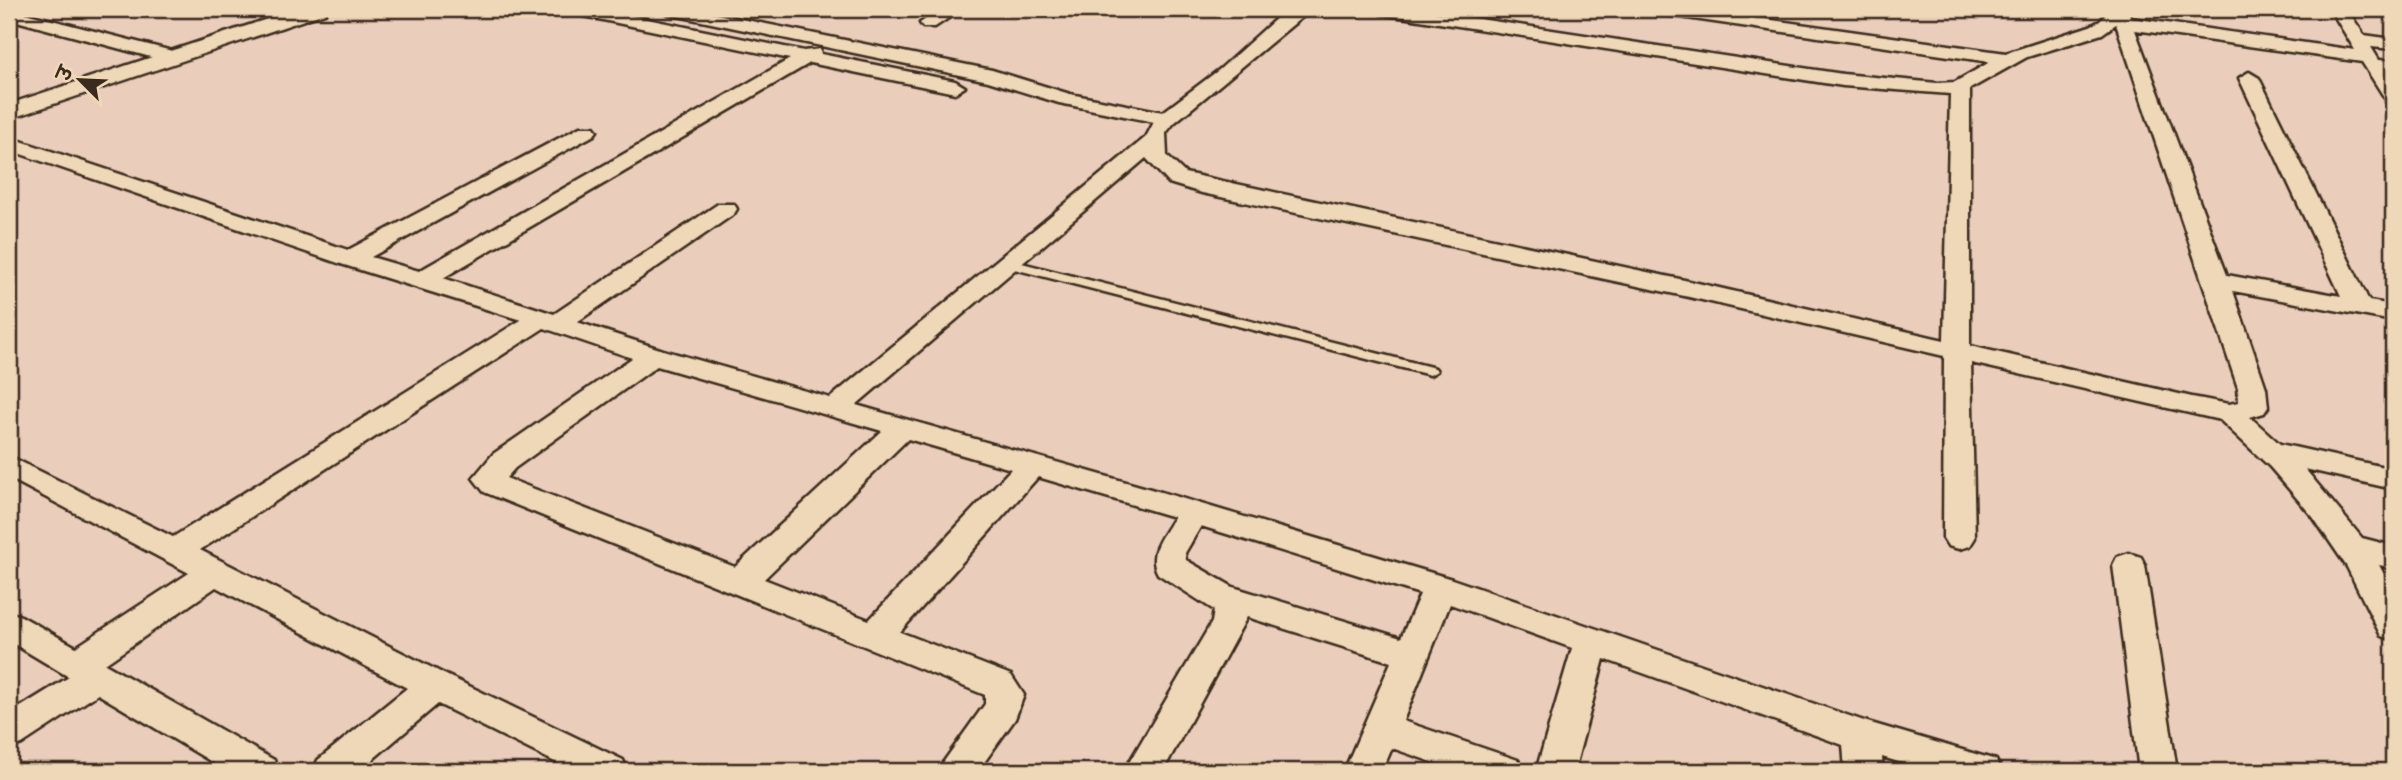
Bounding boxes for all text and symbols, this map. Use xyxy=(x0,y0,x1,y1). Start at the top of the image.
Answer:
north arrow xyxy=(46,46,116,116)
text: उ xyxy=(54,62,82,87)

